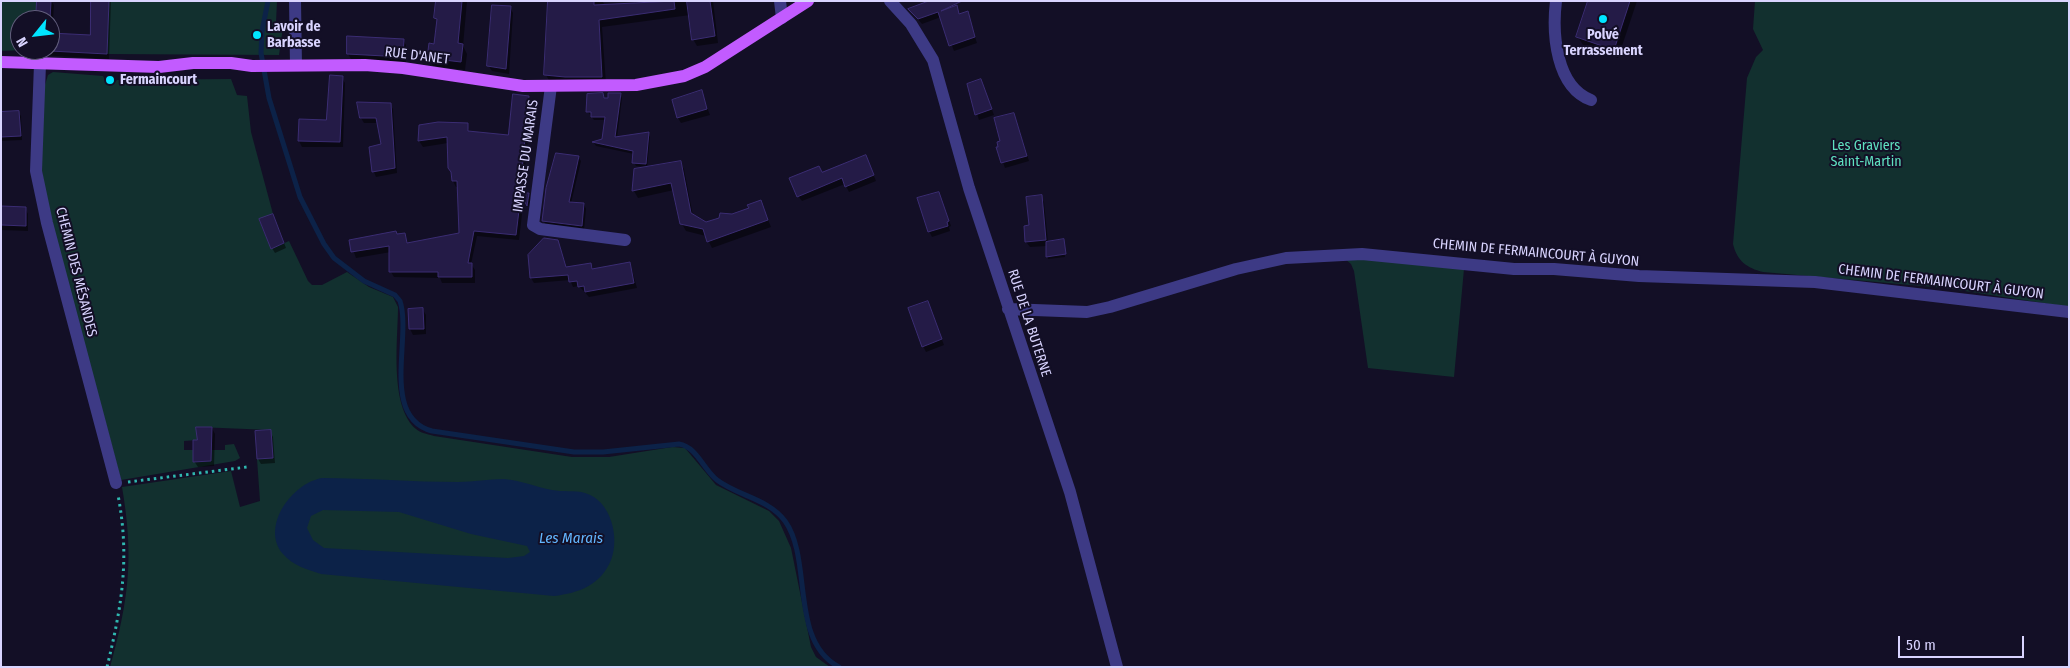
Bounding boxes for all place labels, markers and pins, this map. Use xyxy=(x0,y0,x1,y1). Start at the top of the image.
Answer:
marker: Polvé Terrassement xyxy=(1597,13,1609,25)
place label: Lavoir de Barbasse xyxy=(267,19,321,52)
place label: Polvé Terrassement xyxy=(1563,27,1643,59)
marker: Lavoir de Barbasse xyxy=(251,29,263,41)
place label: Fermaincourt xyxy=(120,72,197,88)
marker: Fermaincourt xyxy=(104,74,116,86)

